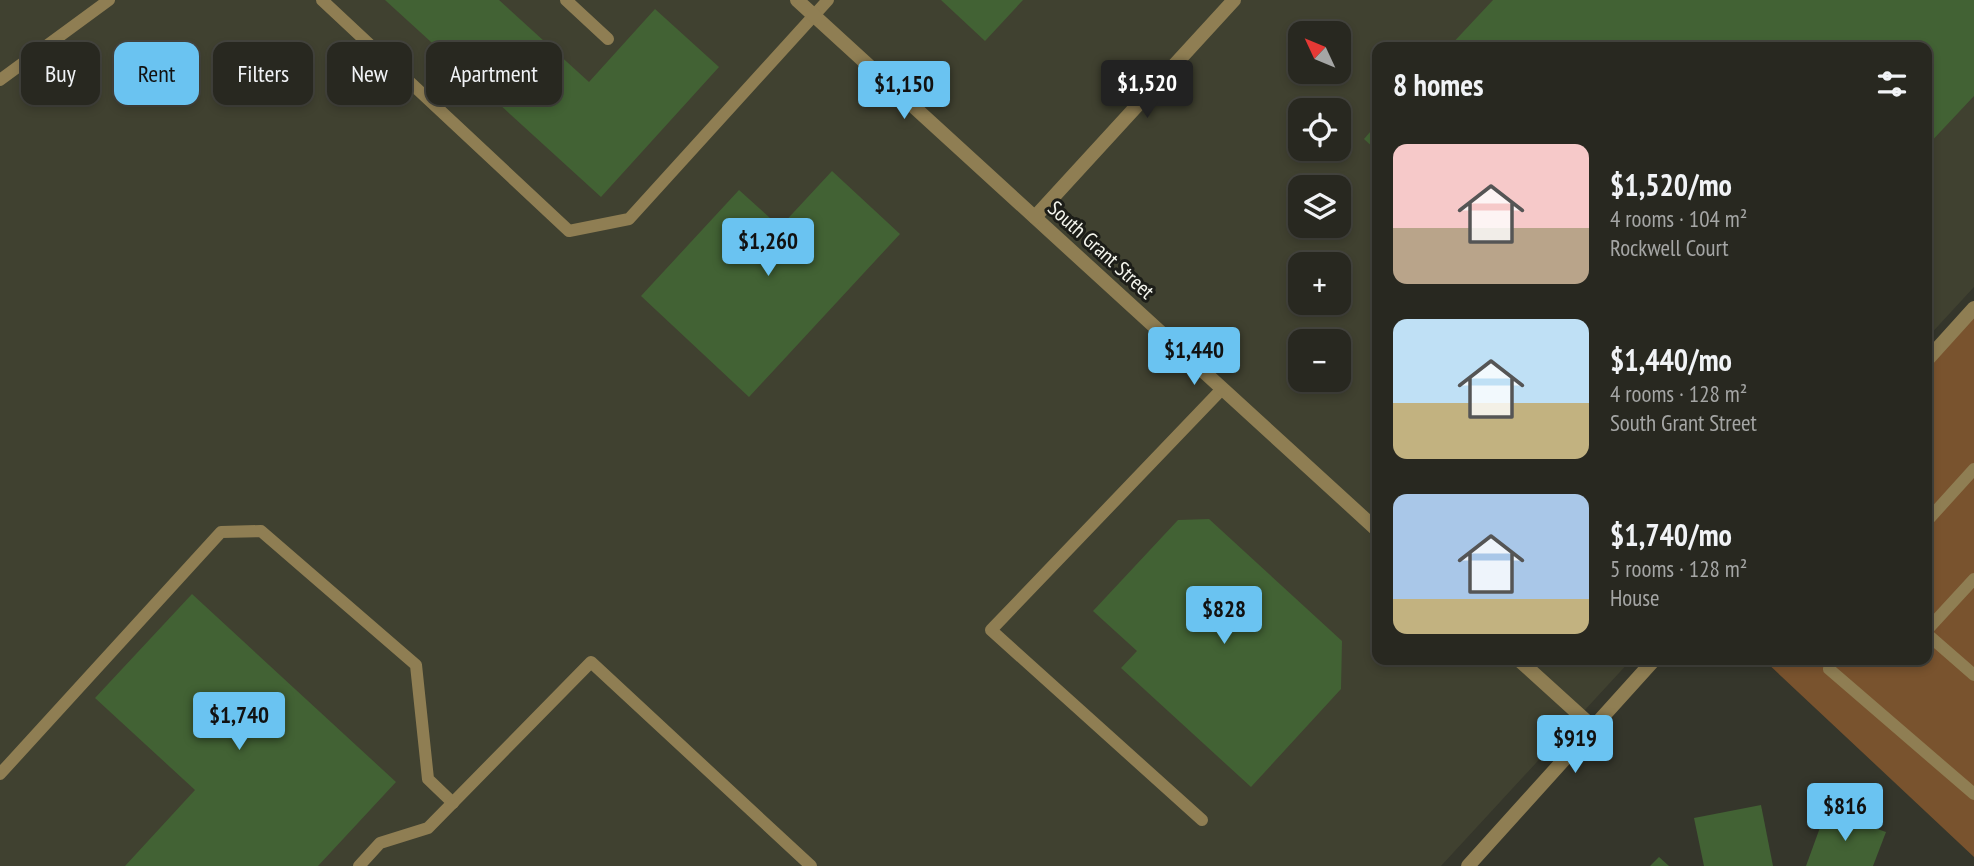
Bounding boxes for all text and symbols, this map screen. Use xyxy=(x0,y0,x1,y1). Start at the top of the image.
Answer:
north arrow xyxy=(1288,21,1351,84)
map controls xyxy=(1288,21,1351,392)
chip: Buy xyxy=(21,42,100,105)
chip: Rent xyxy=(114,42,199,105)
chip: Filters xyxy=(213,42,313,105)
chip: New xyxy=(327,42,412,105)
chip: Apartment xyxy=(426,42,562,105)
pin: $1,520 xyxy=(1090,60,1204,120)
pin: $1,150 xyxy=(847,61,961,121)
text: 8 homes xyxy=(1393,65,1484,104)
icon: filters xyxy=(1873,65,1911,103)
text: $1,520 xyxy=(1117,68,1177,97)
text: $1,150 xyxy=(874,69,934,98)
button: locate xyxy=(1288,98,1351,161)
text: $1,520/mo xyxy=(1610,165,1732,204)
icon: home xyxy=(1449,172,1533,256)
button: layers xyxy=(1288,175,1351,238)
street label: South Grant Street xyxy=(1042,195,1160,305)
text: 4 rooms · 104 m² xyxy=(1610,204,1747,233)
pin: $1,260 xyxy=(711,218,825,278)
text: $1,260 xyxy=(738,226,798,255)
text: Rockwell Court xyxy=(1610,233,1729,262)
button: + xyxy=(1288,252,1351,315)
pin: $1,440 xyxy=(1137,328,1251,387)
button: − xyxy=(1288,329,1351,392)
text: $1,440 xyxy=(1164,335,1224,364)
text: $1,440/mo xyxy=(1610,340,1732,379)
icon: home xyxy=(1449,347,1533,431)
text: 4 rooms · 128 m² xyxy=(1610,379,1747,408)
text: South Grant Street xyxy=(1610,408,1757,437)
text: $1,740/mo xyxy=(1610,515,1732,554)
icon: home xyxy=(1449,522,1533,606)
text: 5 rooms · 128 m² xyxy=(1610,554,1747,583)
text: House xyxy=(1610,583,1660,612)
pin: $828 xyxy=(1183,586,1265,646)
text: $828 xyxy=(1202,594,1246,623)
pin: $1,740 xyxy=(182,692,296,752)
text: $1,740 xyxy=(209,700,269,729)
pin: $919 xyxy=(1534,716,1616,775)
text: $919 xyxy=(1553,723,1597,752)
pin: $816 xyxy=(1804,784,1886,843)
text: $816 xyxy=(1823,791,1867,820)

